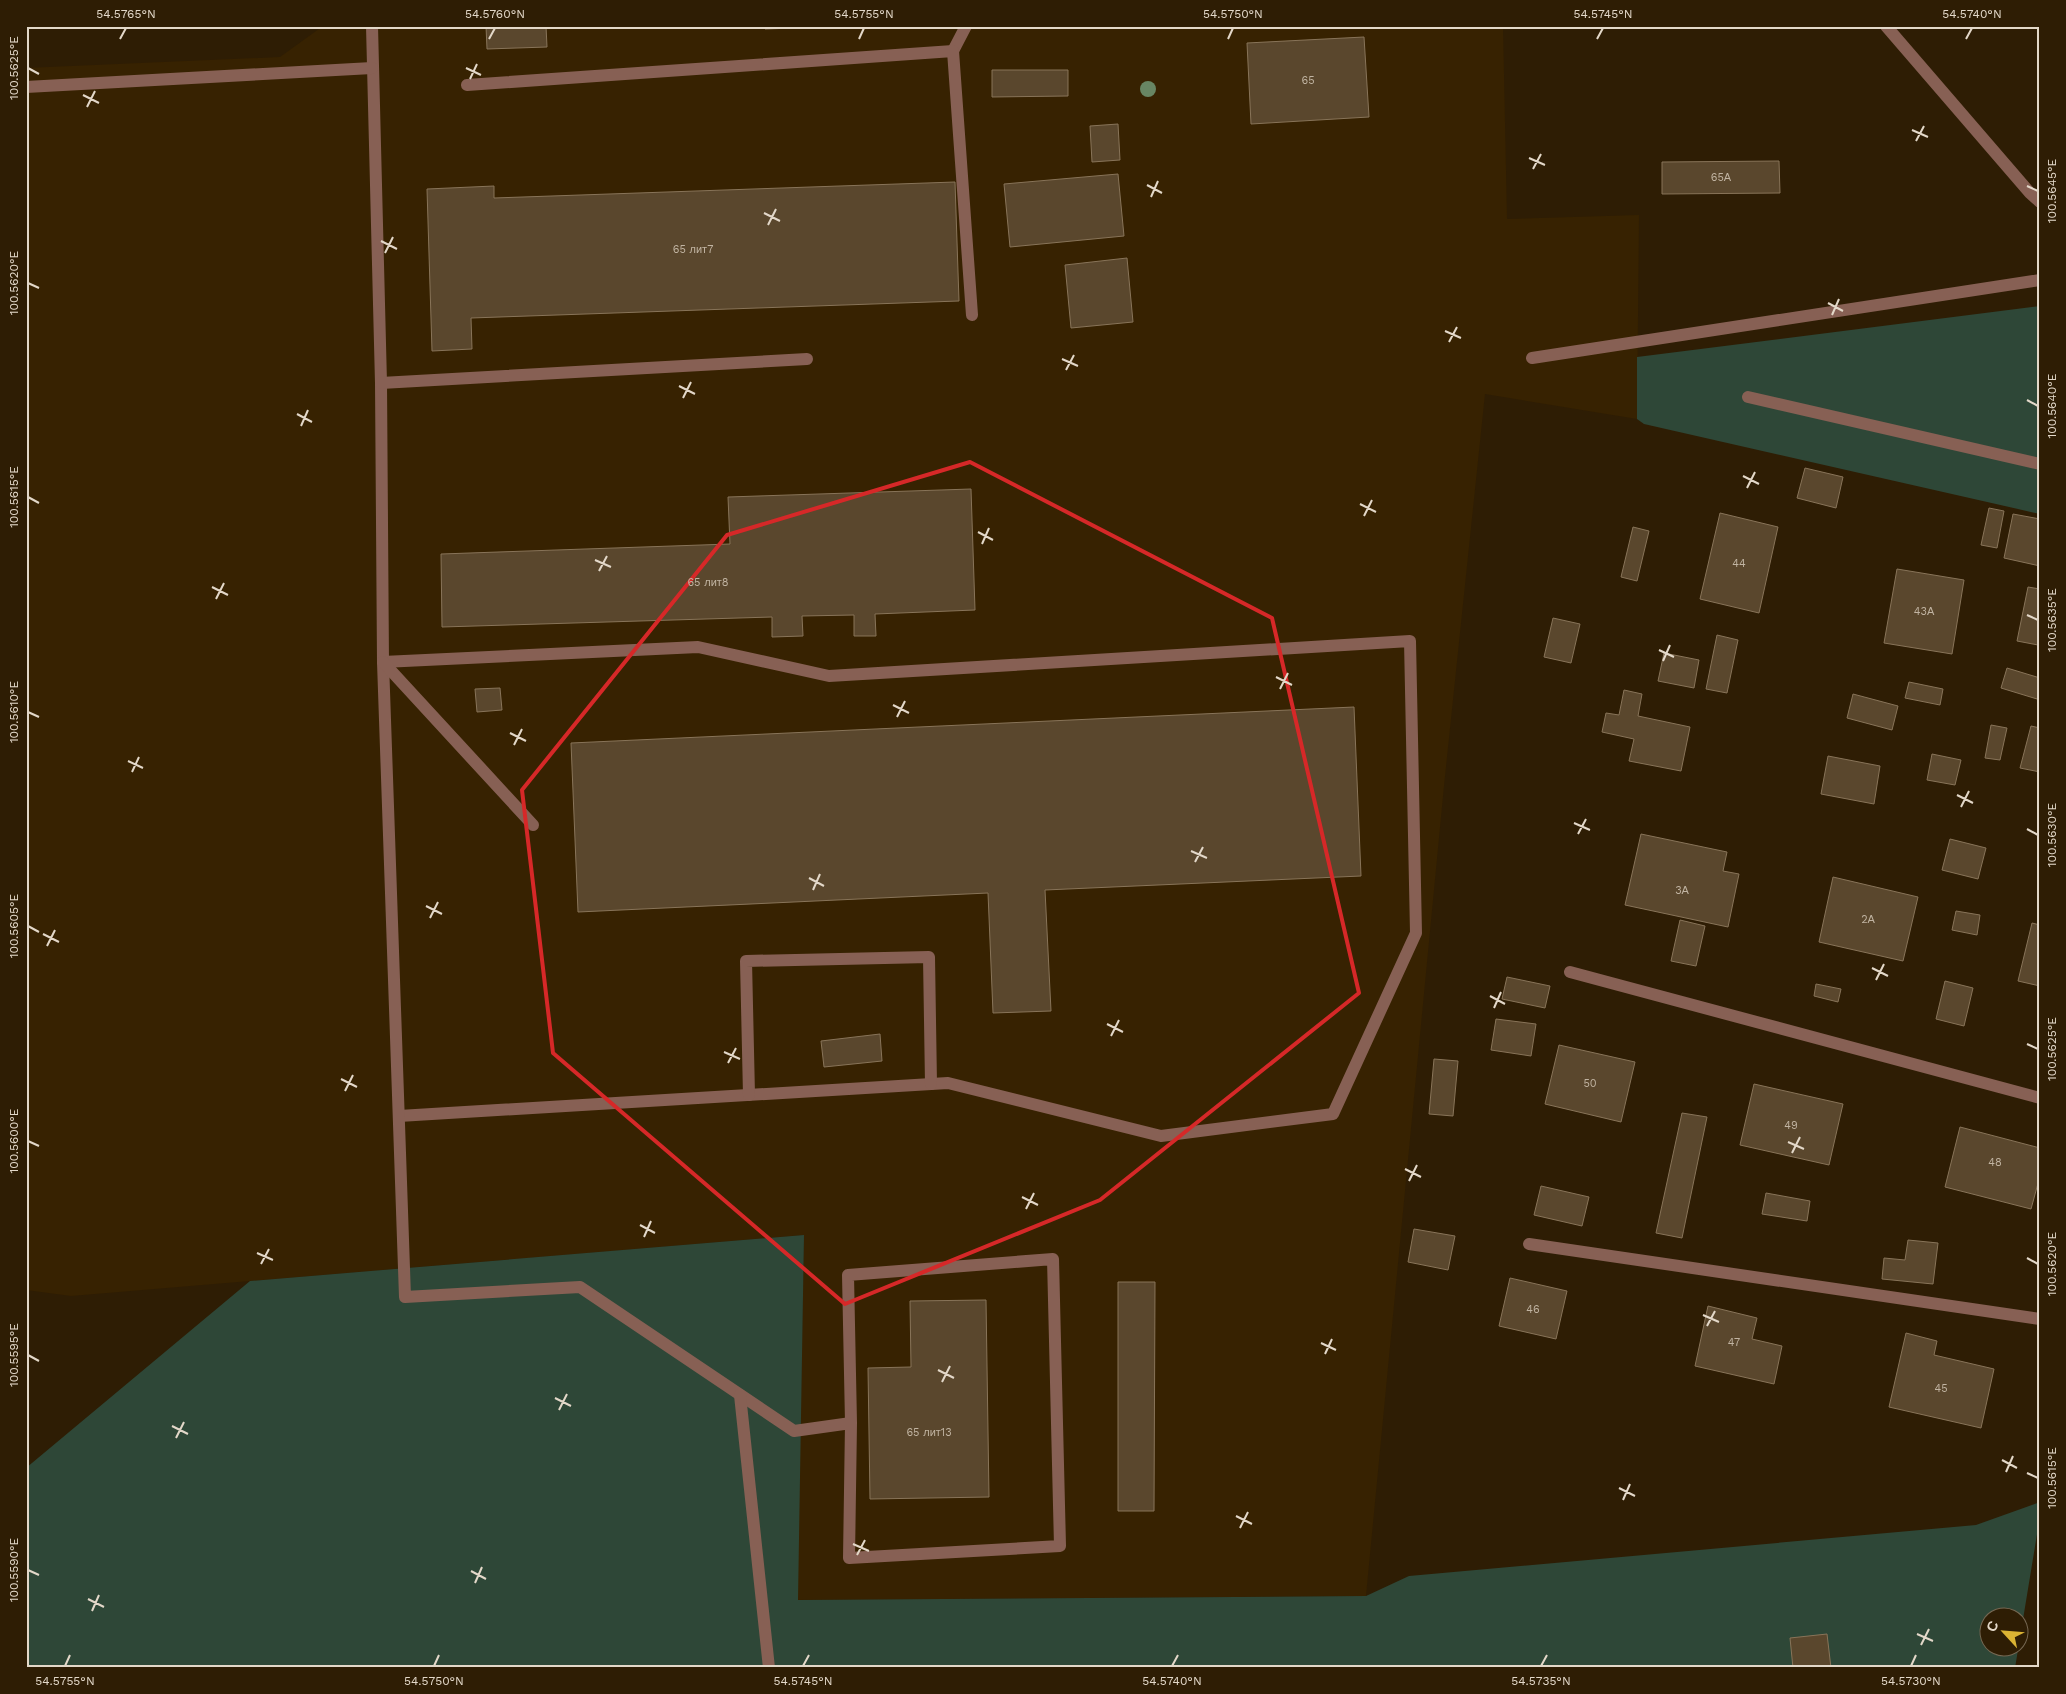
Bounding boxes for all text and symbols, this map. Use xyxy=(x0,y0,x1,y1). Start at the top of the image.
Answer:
text: 54.5765°N xyxy=(96,7,156,21)
text: 54.5760°N xyxy=(465,7,525,21)
text: 54.5755°N xyxy=(834,7,894,21)
text: 54.5750°N xyxy=(1203,7,1263,21)
text: 54.5745°N xyxy=(1574,7,1632,21)
text: 54.5740°N xyxy=(1942,7,2002,21)
text: 100.5625°E xyxy=(7,36,21,100)
house number: 65 xyxy=(1301,74,1315,87)
text: 100.5645°E xyxy=(2045,159,2059,223)
house number: 65А xyxy=(1711,171,1732,184)
house number: 65 лит7 xyxy=(673,243,713,256)
text: 100.5620°E xyxy=(7,250,21,315)
text: 100.5640°E xyxy=(2045,373,2059,438)
text: 100.5615°E xyxy=(7,466,21,528)
house number: 44 xyxy=(1732,557,1746,570)
house number: 65 лит8 xyxy=(687,576,729,589)
text: 100.5635°E xyxy=(2045,588,2059,652)
house number: 43А xyxy=(1914,605,1935,618)
text: 100.5610°E xyxy=(7,681,21,743)
text: 100.5630°E xyxy=(2045,802,2059,867)
house number: 3А xyxy=(1675,884,1690,897)
text: 100.5605°E xyxy=(7,893,21,958)
house number: 2А xyxy=(1861,913,1876,926)
text: 100.5625°E xyxy=(2045,1017,2059,1081)
house number: 50 xyxy=(1583,1077,1597,1090)
text: 100.5600°E xyxy=(7,1108,21,1173)
house number: 49 xyxy=(1784,1119,1798,1132)
house number: 48 xyxy=(1988,1156,2002,1169)
text: 100.5620°E xyxy=(2045,1231,2059,1296)
house number: 46 xyxy=(1526,1303,1540,1316)
text: 100.5595°E xyxy=(7,1323,21,1387)
house number: 47 xyxy=(1728,1336,1740,1349)
house number: 45 xyxy=(1934,1382,1948,1395)
house number: 65 лит13 xyxy=(906,1426,952,1439)
text: 100.5615°E xyxy=(2045,1447,2059,1509)
text: 100.5590°E xyxy=(7,1537,21,1602)
north arrow xyxy=(1978,1606,2028,1656)
text: С xyxy=(1983,1618,2002,1634)
text: 54.5755°N xyxy=(35,1674,95,1688)
text: 54.5750°N xyxy=(404,1674,464,1688)
text: 54.5745°N xyxy=(774,1674,832,1688)
text: 54.5740°N xyxy=(1142,1674,1202,1688)
text: 54.5735°N xyxy=(1511,1674,1571,1688)
text: 54.5730°N xyxy=(1881,1674,1941,1688)

